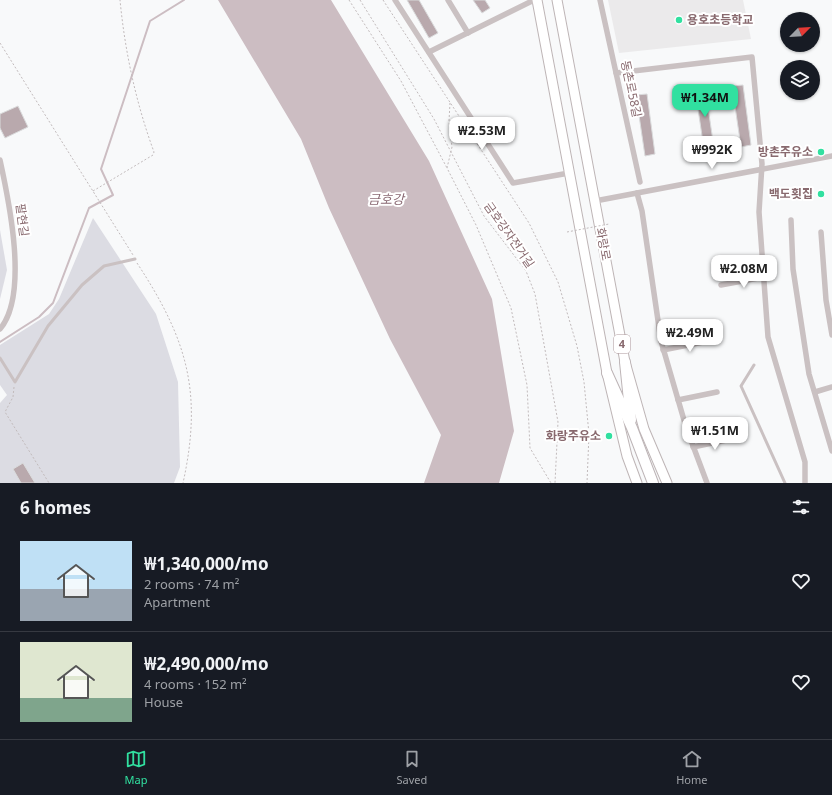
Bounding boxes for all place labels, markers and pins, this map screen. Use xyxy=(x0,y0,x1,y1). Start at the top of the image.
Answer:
place label: 용호초등학교 xyxy=(687,11,753,28)
marker: 용호초등학교 xyxy=(674,15,684,25)
pin: ₩1.34M xyxy=(672,84,738,118)
pin: ₩2.53M xyxy=(449,117,515,151)
pin: ₩992K xyxy=(684,136,740,170)
place label: 방촌주유소 xyxy=(758,143,813,160)
marker: 방촌주유소 xyxy=(816,147,826,157)
place label: 백도횟집 xyxy=(769,185,813,202)
marker: 백도횟집 xyxy=(816,189,826,199)
pin: ₩2.08M xyxy=(711,255,777,289)
pin: ₩2.49M xyxy=(657,319,723,353)
pin: ₩1.51M xyxy=(682,417,748,451)
place label: 화랑주유소 xyxy=(546,427,601,444)
marker: 화랑주유소 xyxy=(604,431,614,441)

